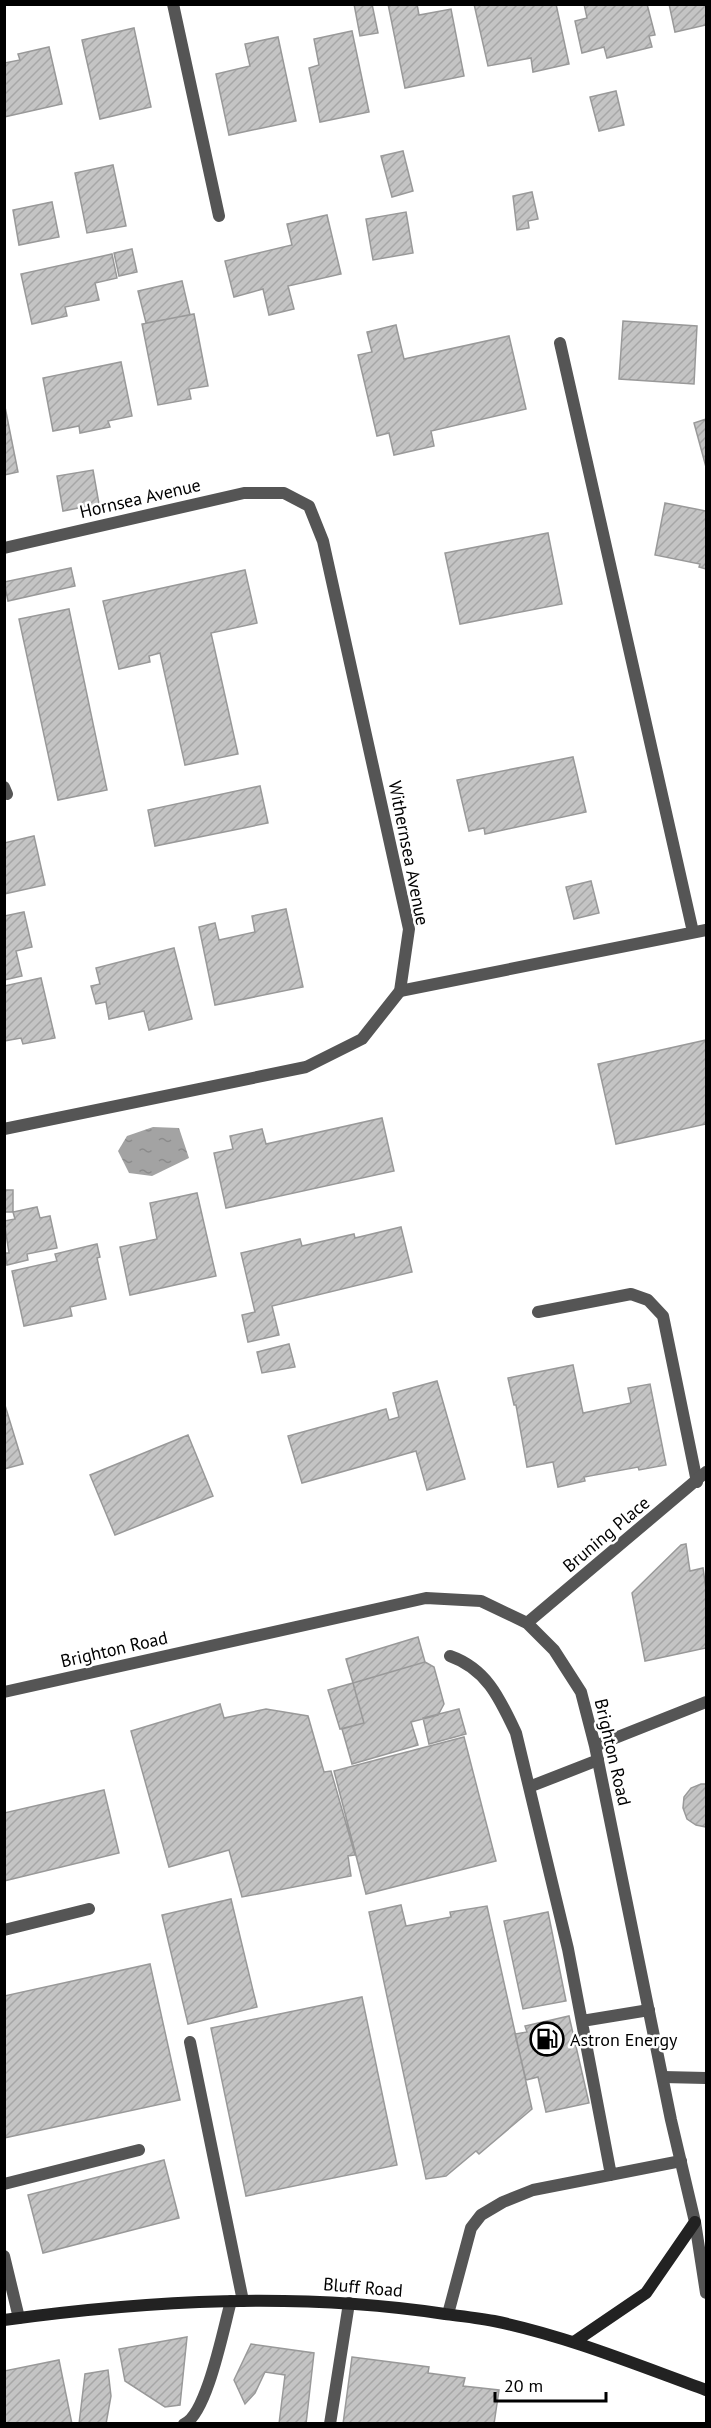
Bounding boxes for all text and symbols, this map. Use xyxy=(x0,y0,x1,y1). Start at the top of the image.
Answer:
street label: Hornsea Avenue xyxy=(77,473,203,523)
street label: Withernsea Avenue xyxy=(384,779,434,927)
street label: Bruning Place xyxy=(558,1491,654,1577)
street label: Brighton Road xyxy=(58,1626,170,1672)
street label: Brighton Road xyxy=(590,1696,636,1808)
fuel station icon: Astron Energy xyxy=(529,2021,565,2057)
place label: Astron Energy xyxy=(570,2028,678,2051)
street label: Bluff Road xyxy=(322,2272,404,2302)
scale bar xyxy=(495,2365,606,2403)
text: 20 m xyxy=(504,2374,543,2397)

